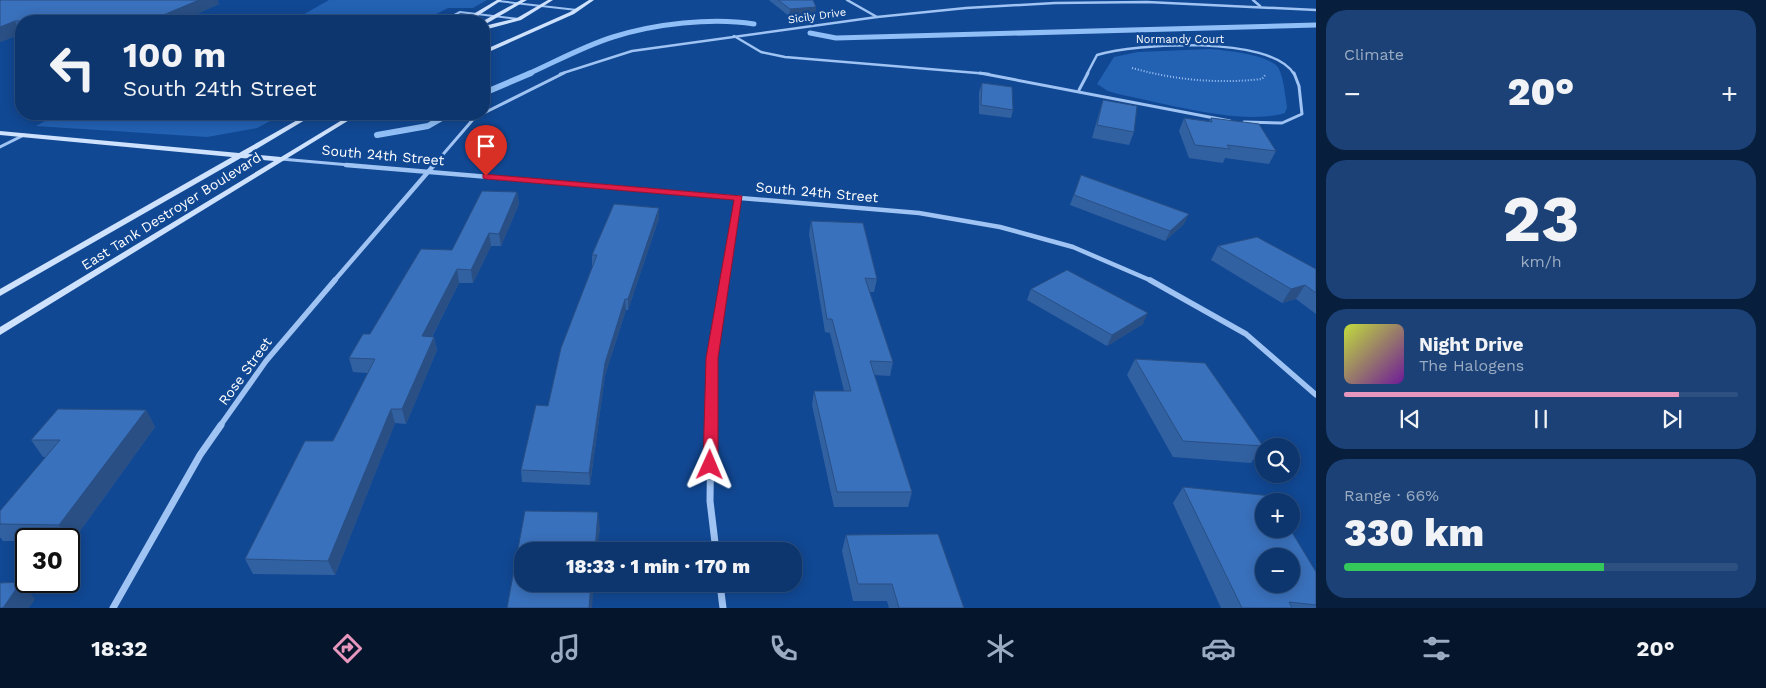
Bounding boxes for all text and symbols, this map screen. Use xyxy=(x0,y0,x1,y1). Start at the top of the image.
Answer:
street label: Sicily Drive xyxy=(787,5,847,27)
street label: Normandy Court xyxy=(1136,33,1225,46)
text: 100 m xyxy=(123,34,226,76)
icon: left xyxy=(40,35,105,100)
text: Climate xyxy=(1344,45,1404,64)
text: 20° xyxy=(1508,70,1574,114)
text: South 24th Street xyxy=(123,76,316,101)
text: − xyxy=(1344,77,1361,110)
text: + xyxy=(1721,77,1738,110)
pin xyxy=(465,125,507,176)
icon: arrive xyxy=(472,132,500,160)
street label: South 24th Street xyxy=(321,142,445,168)
street label: East Tank Destroyer Boulevard xyxy=(78,149,264,273)
street label: South 24th Street xyxy=(755,179,879,205)
text: 23 xyxy=(1502,181,1580,257)
text: km/h xyxy=(1520,252,1562,271)
text: Night Drive xyxy=(1419,333,1524,356)
street label: Rose Street xyxy=(215,334,275,408)
text: The Halogens xyxy=(1419,356,1524,375)
icon: previous xyxy=(1396,405,1424,433)
icon: pause xyxy=(1527,405,1555,433)
icon: next xyxy=(1658,405,1686,433)
position arrow xyxy=(683,438,735,490)
map controls xyxy=(1255,438,1300,593)
button: search xyxy=(1255,438,1300,483)
text: Range · 66% xyxy=(1344,486,1439,505)
button: + xyxy=(1255,493,1300,538)
text: 330 km xyxy=(1344,511,1484,555)
speed limit sign: 30 xyxy=(15,528,80,593)
button: − xyxy=(1255,548,1300,593)
text: 18:33 · 1 min · 170 m xyxy=(566,555,750,578)
icon: directions xyxy=(330,631,365,666)
icon: music xyxy=(548,631,583,666)
icon: phone xyxy=(766,631,801,666)
icon: climate xyxy=(983,631,1018,666)
icon: car xyxy=(1201,631,1236,666)
icon: filters xyxy=(1419,631,1454,666)
text: 18:32 xyxy=(91,636,147,661)
text: 20° xyxy=(1636,636,1675,661)

